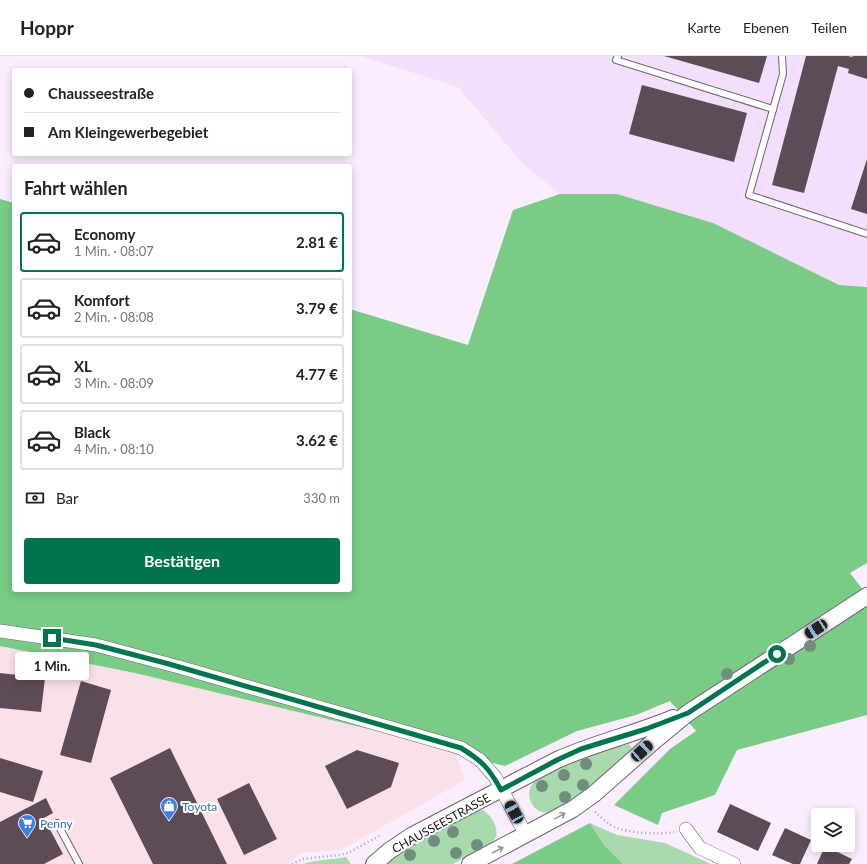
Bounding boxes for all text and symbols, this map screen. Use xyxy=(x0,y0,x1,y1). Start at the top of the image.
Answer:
text: Hoppr xyxy=(20,16,74,39)
text: Karte xyxy=(687,19,721,36)
text: Ebenen xyxy=(743,19,789,36)
text: Teilen xyxy=(811,19,847,36)
text: Chausseestraße xyxy=(48,84,154,102)
text: Am Kleingewerbegebiet xyxy=(48,123,208,141)
text: Fahrt wählen xyxy=(24,177,128,199)
icon: car xyxy=(26,224,62,260)
text: Economy xyxy=(74,225,135,243)
text: 2.81 € xyxy=(296,233,338,251)
text: 1 Min. · 08:07 xyxy=(74,243,154,259)
icon: car xyxy=(26,290,62,326)
text: Komfort xyxy=(74,291,130,309)
text: 3.79 € xyxy=(296,299,338,317)
text: 2 Min. · 08:08 xyxy=(74,309,154,325)
icon: car xyxy=(26,356,62,392)
text: XL xyxy=(74,357,92,375)
text: 4.77 € xyxy=(296,365,338,383)
text: 3 Min. · 08:09 xyxy=(74,375,154,391)
icon: car xyxy=(26,422,62,458)
text: Black xyxy=(74,423,110,441)
text: 3.62 € xyxy=(296,431,338,449)
text: 4 Min. · 08:10 xyxy=(74,441,154,457)
icon: cash xyxy=(24,487,46,509)
text: Bar xyxy=(56,489,79,507)
text: 330 m xyxy=(303,490,340,506)
button: Bestätigen xyxy=(24,538,340,584)
car xyxy=(803,617,829,641)
route end xyxy=(43,629,61,647)
route start xyxy=(768,645,786,663)
callout: 1 Min. xyxy=(15,652,89,680)
text: 1 Min. xyxy=(34,658,70,674)
car xyxy=(629,739,655,763)
street label: CHAUSSEESTRASSE xyxy=(389,790,493,856)
shop icon: Toyota xyxy=(159,796,179,821)
place label: Toyota xyxy=(182,799,217,814)
car xyxy=(503,799,525,825)
map controls xyxy=(811,808,855,852)
button: layers xyxy=(811,808,855,852)
one-way arrow xyxy=(554,812,566,820)
supermarket icon: Penny xyxy=(17,813,37,838)
place label: Penny xyxy=(40,816,73,831)
one-way arrow xyxy=(491,845,503,853)

